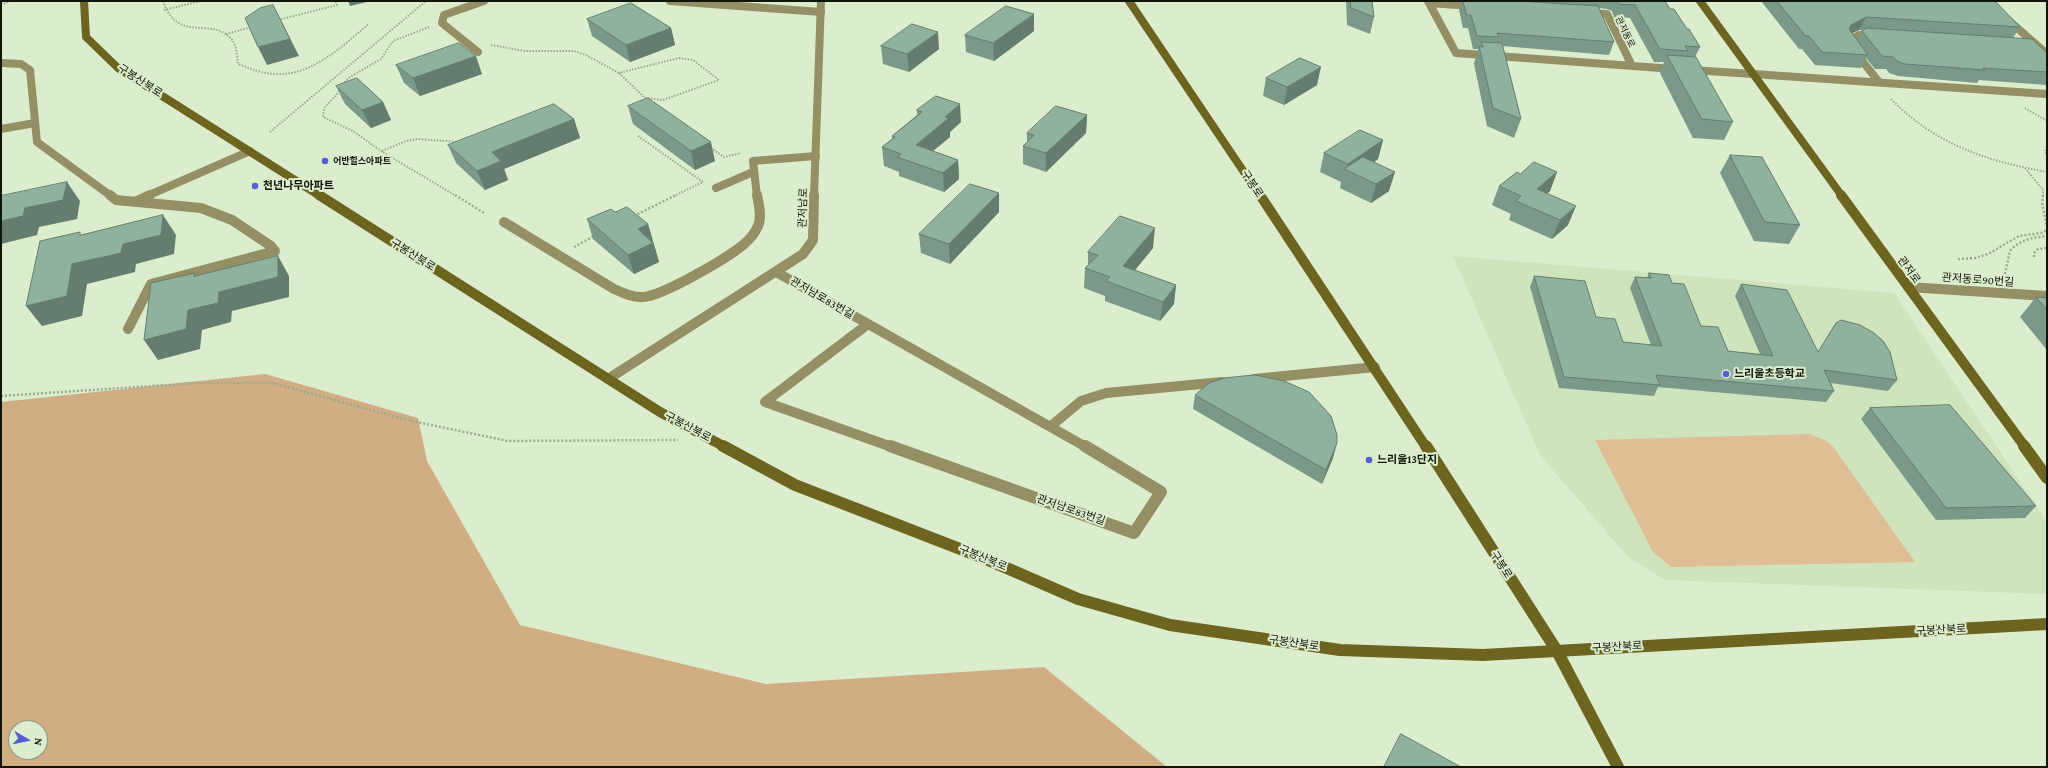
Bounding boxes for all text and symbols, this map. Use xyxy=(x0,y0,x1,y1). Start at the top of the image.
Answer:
street label: 관저동로 xyxy=(1613,15,1637,49)
street label: 구봉산북로 xyxy=(115,62,165,100)
marker: 어반힐스아파트 xyxy=(320,156,330,166)
place label: 어반힐스아파트 xyxy=(333,156,391,166)
street label: 구봉로 xyxy=(1238,168,1266,200)
place label: 천년나무아파트 xyxy=(263,179,334,193)
marker: 천년나무아파트 xyxy=(250,181,260,191)
street label: 관저남로 xyxy=(796,188,810,228)
street label: 구봉산북로 xyxy=(388,236,438,274)
street label: 관저로 xyxy=(1895,254,1923,286)
street label: 관저동로90번길 xyxy=(1941,271,2015,289)
street label: 관저남로83번길 xyxy=(788,274,856,322)
place label: 느리울초등학교 xyxy=(1734,367,1805,381)
marker: 느리울초등학교 xyxy=(1721,369,1731,379)
street label: 구봉산북로 xyxy=(663,409,713,445)
place label: 느리울13단지 xyxy=(1377,453,1437,467)
marker: 느리울13단지 xyxy=(1364,455,1374,465)
street label: 관저남로83번길 xyxy=(1035,492,1107,528)
street label: 구봉산북로 xyxy=(957,542,1009,574)
street label: 구봉로 xyxy=(1487,549,1515,581)
street label: 구봉산북로 xyxy=(1915,622,1967,638)
street label: 구봉산북로 xyxy=(1268,633,1320,653)
street label: 구봉산북로 xyxy=(1591,639,1643,655)
north arrow xyxy=(8,720,48,760)
text: N xyxy=(32,737,45,746)

